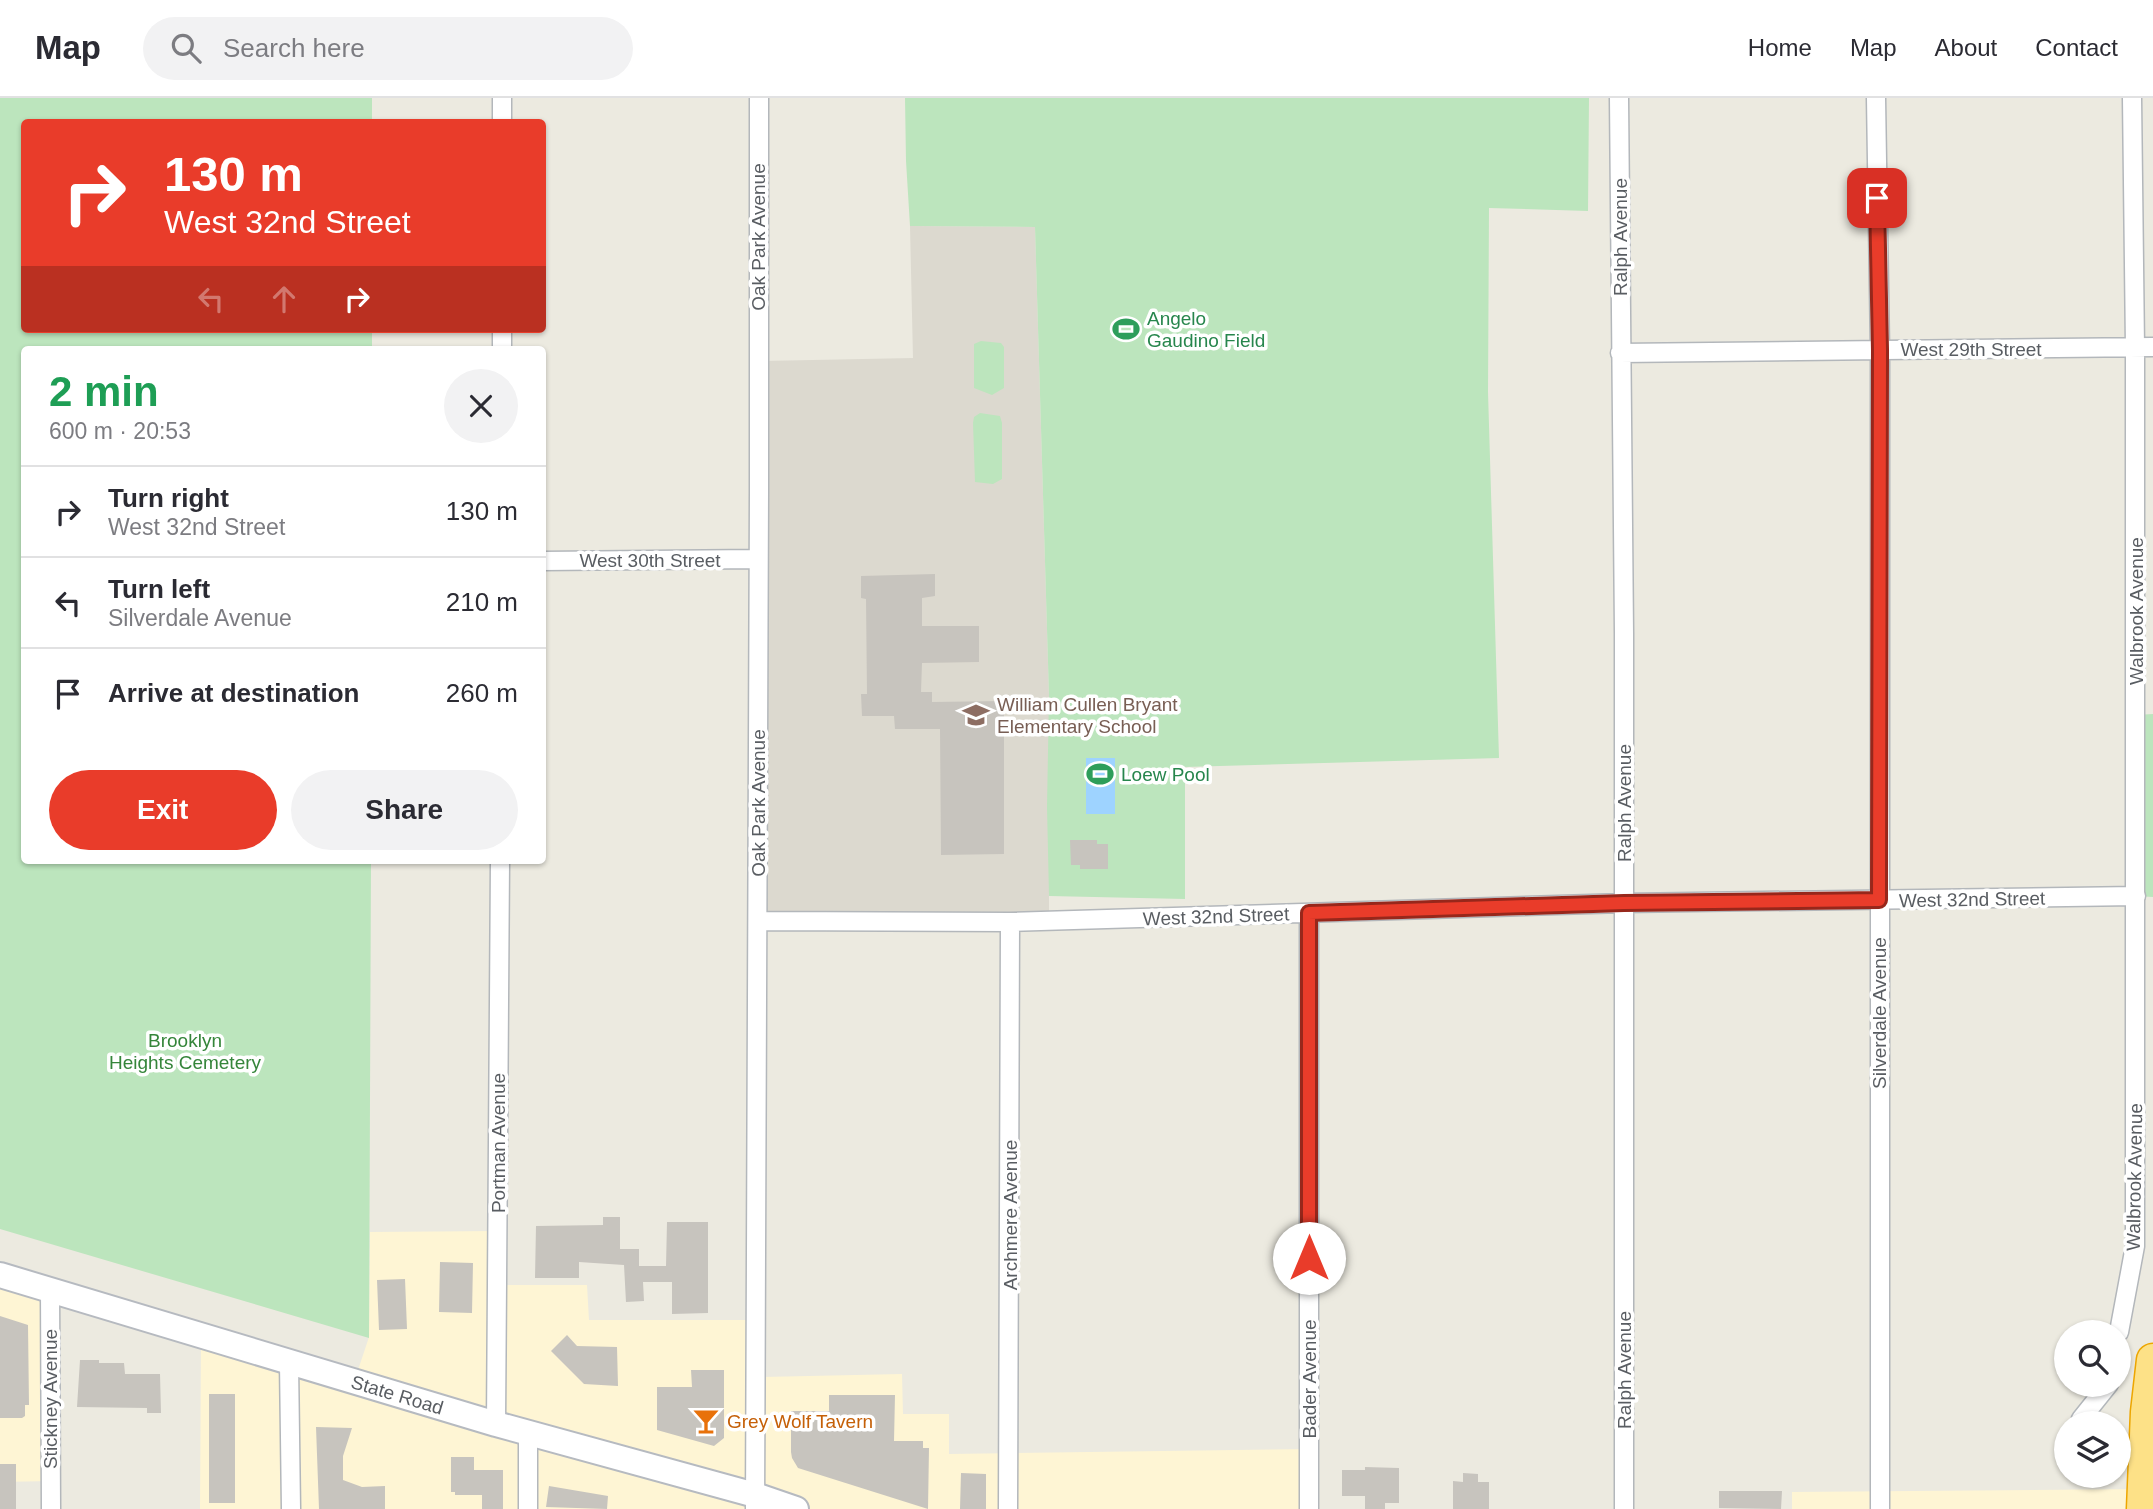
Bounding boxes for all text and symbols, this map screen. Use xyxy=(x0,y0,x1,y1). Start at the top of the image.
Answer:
search box xyxy=(143,17,633,80)
text: Map xyxy=(35,29,101,66)
icon: search xyxy=(167,29,205,67)
text: Search here xyxy=(223,33,365,63)
text: Home xyxy=(1748,34,1812,61)
text: Map xyxy=(1850,34,1897,61)
text: About xyxy=(1935,34,1997,61)
text: Contact xyxy=(2035,34,2118,61)
icon: right xyxy=(49,147,140,238)
text: 130 m xyxy=(164,147,303,201)
street label: Oak Park Avenue xyxy=(748,163,769,311)
pin xyxy=(1847,168,1907,228)
street label: Ralph Avenue xyxy=(1610,178,1631,296)
icon: arrive xyxy=(1858,179,1896,217)
text: West 32nd Street xyxy=(164,204,411,240)
icon: left xyxy=(192,280,230,318)
icon: ahead xyxy=(265,280,303,318)
icon: right xyxy=(338,280,376,318)
place label: Angelo Gaudino Field xyxy=(1147,308,1265,351)
sports icon: Angelo Gaudino Field xyxy=(1111,314,1141,344)
street label: West 29th Street xyxy=(1900,339,2042,360)
text: 2 min xyxy=(49,368,159,415)
button: close xyxy=(444,369,518,443)
text: 600 m · 20:53 xyxy=(49,418,191,444)
text: Turn right xyxy=(108,483,229,513)
icon: right xyxy=(49,493,87,531)
text: 130 m xyxy=(446,496,518,526)
text: West 32nd Street xyxy=(108,514,285,540)
street label: Walbrook Avenue xyxy=(2126,537,2147,685)
street label: West 30th Street xyxy=(579,550,721,571)
text: Turn left xyxy=(108,574,210,604)
icon: left xyxy=(49,584,87,622)
text: 210 m xyxy=(446,587,518,617)
text: Silverdale Avenue xyxy=(108,605,292,631)
icon: arrive xyxy=(49,675,87,713)
text: Arrive at destination xyxy=(108,678,359,708)
text: 260 m xyxy=(446,678,518,708)
place label: William Cullen Bryant Elementary School xyxy=(997,694,1178,737)
school or university icon: William Cullen Bryant Elementary School xyxy=(961,700,991,730)
street label: Oak Park Avenue xyxy=(748,729,769,877)
street label: Ralph Avenue xyxy=(1614,744,1635,862)
sports icon: Loew Pool xyxy=(1085,759,1115,789)
place label: Loew Pool xyxy=(1121,764,1210,785)
button: Exit xyxy=(49,770,277,850)
button: Share xyxy=(291,770,518,850)
street label: West 32nd Street xyxy=(1899,888,2046,911)
street label: West 32nd Street xyxy=(1142,903,1290,930)
street label: Silverdale Avenue xyxy=(1869,937,1890,1089)
park label: Brooklyn Heights Cemetery xyxy=(109,1030,262,1073)
street label: Portman Avenue xyxy=(488,1073,509,1213)
street label: Walbrook Avenue xyxy=(2123,1103,2146,1251)
street label: Archmere Avenue xyxy=(1000,1140,1021,1290)
position arrow xyxy=(1272,1221,1346,1295)
street label: Ralph Avenue xyxy=(1614,1311,1635,1429)
street label: Bader Avenue xyxy=(1299,1319,1320,1439)
map controls xyxy=(2054,1320,2131,1488)
button: search xyxy=(2054,1320,2131,1397)
street label: Stickney Avenue xyxy=(40,1329,61,1469)
street label: State Road xyxy=(349,1371,446,1419)
bar icon: Grey Wolf Tavern xyxy=(691,1406,721,1436)
place label: Grey Wolf Tavern xyxy=(727,1411,873,1432)
button: layers xyxy=(2054,1411,2131,1488)

